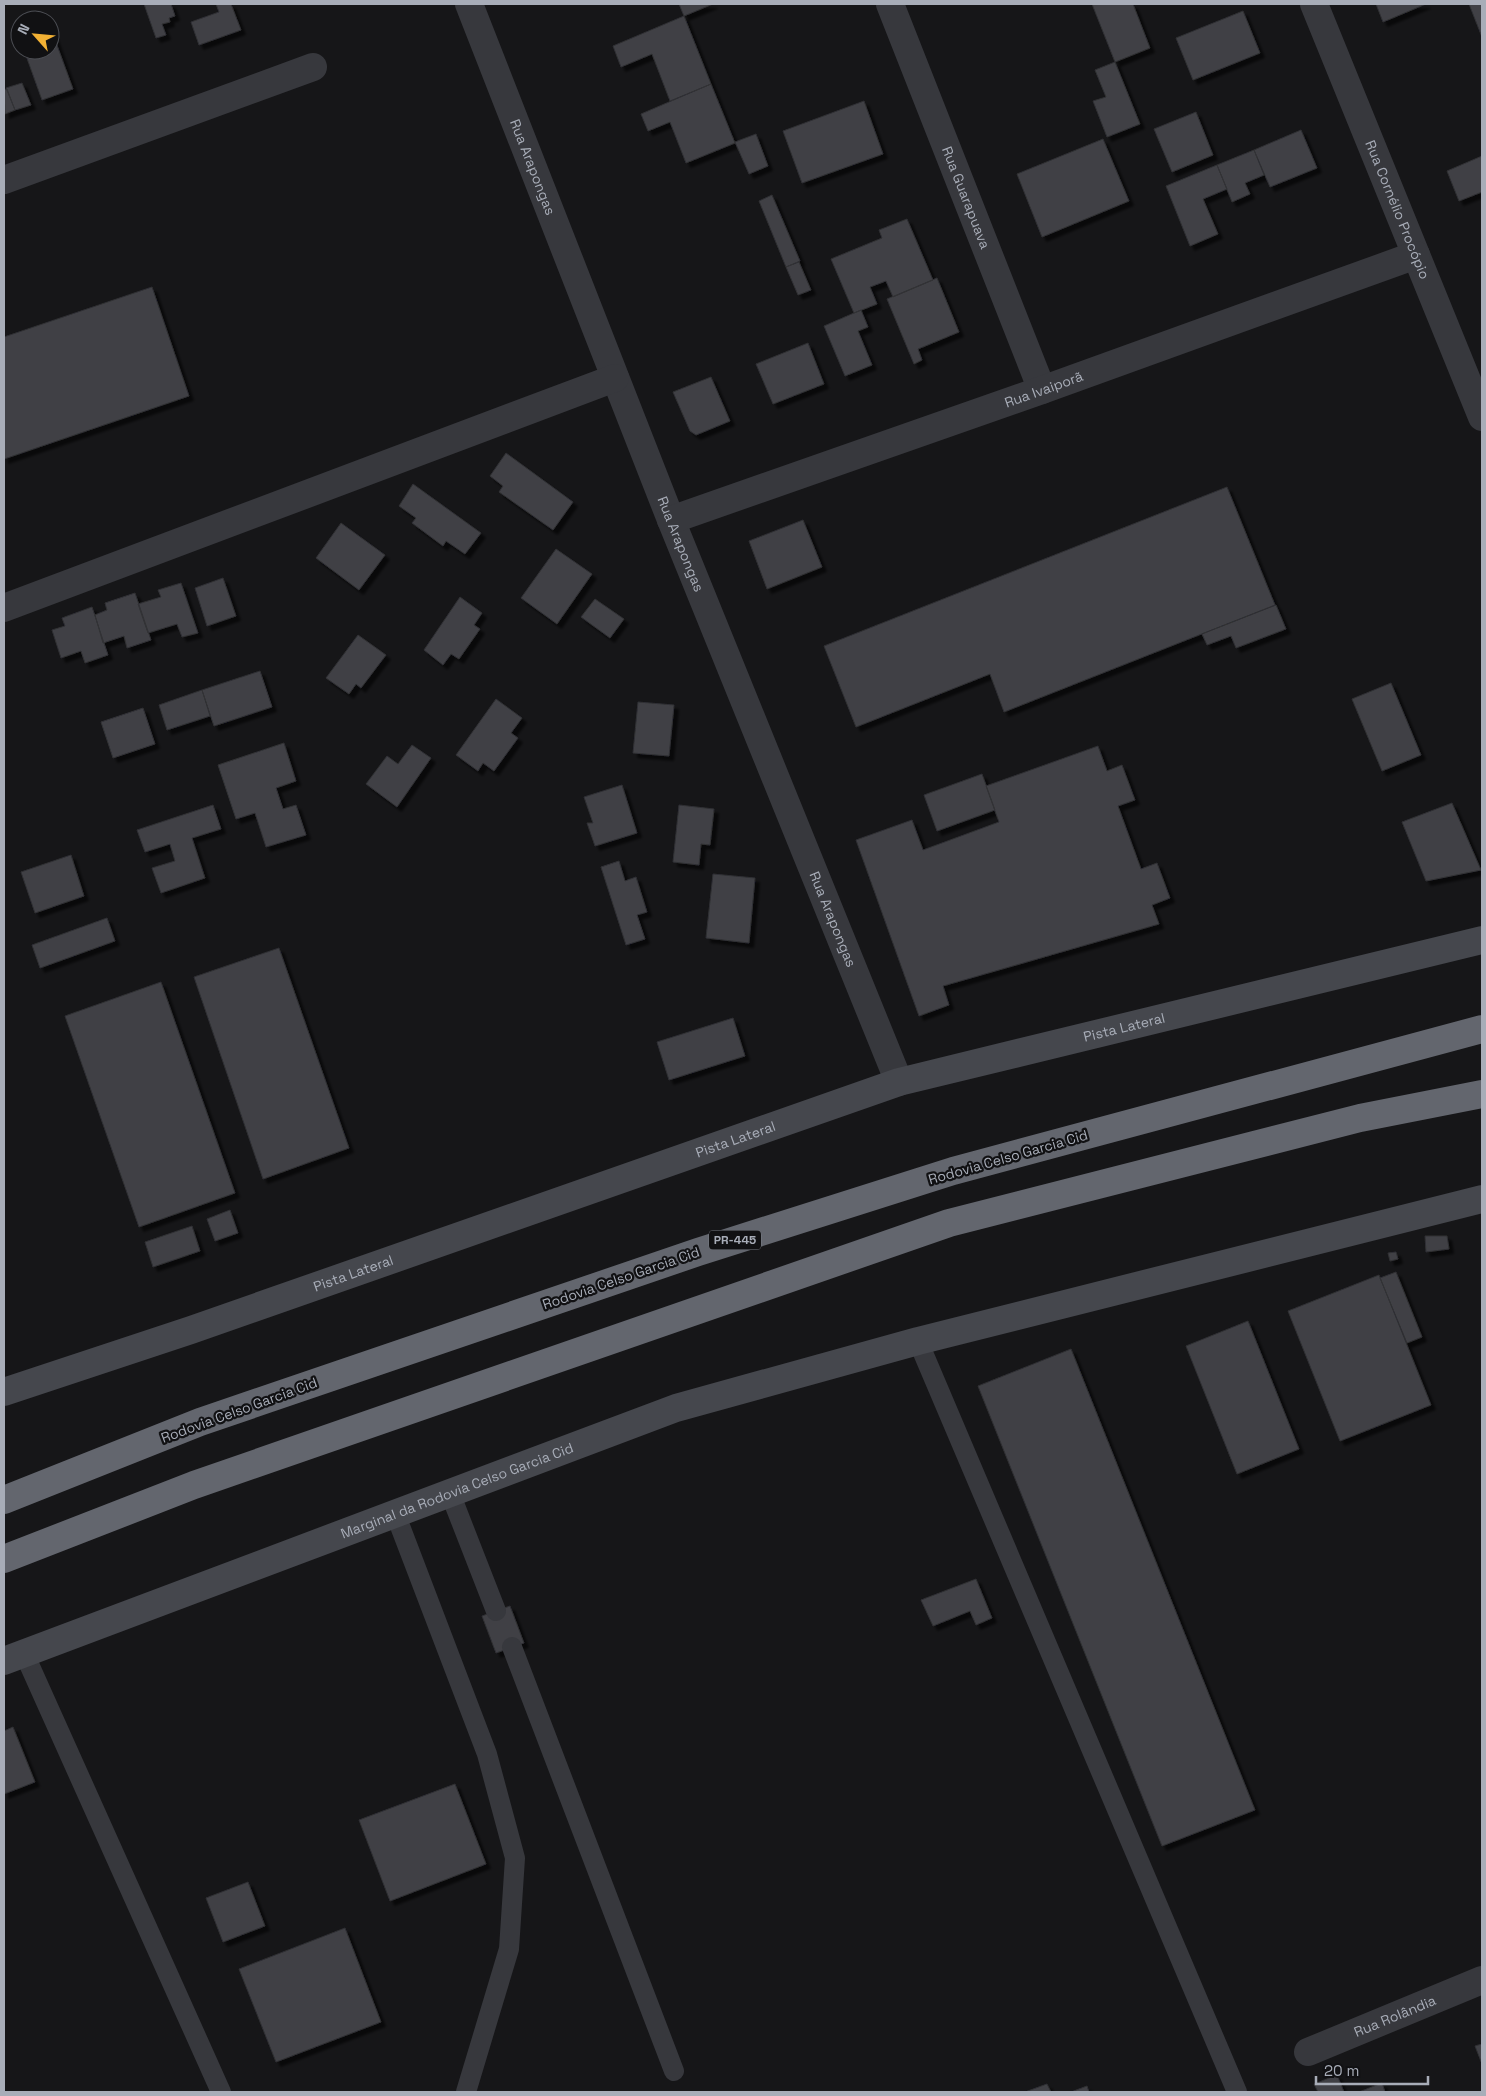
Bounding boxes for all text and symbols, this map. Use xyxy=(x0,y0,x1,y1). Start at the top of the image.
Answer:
north arrow xyxy=(10,10,60,60)
text: N xyxy=(13,21,34,37)
street label: Rua Arapongas xyxy=(506,116,560,218)
street label: Rua Cornélio Procópio xyxy=(1361,138,1434,282)
street label: Rua Guarapuava xyxy=(938,144,995,251)
street label: Rua Ivaiporã xyxy=(1002,367,1085,411)
street label: Rua Arapongas xyxy=(654,494,708,594)
street label: Rua Arapongas xyxy=(806,869,860,970)
street label: Pista Lateral xyxy=(1082,1009,1167,1046)
street label: Pista Lateral xyxy=(693,1117,778,1162)
street label: Rodovia Celso Garcia Cid xyxy=(926,1126,1090,1188)
road number: PR-445 xyxy=(709,1230,761,1250)
street label: Rodovia Celso Garcia Cid xyxy=(540,1243,702,1313)
street label: Pista Lateral xyxy=(311,1251,396,1295)
street label: Rodovia Celso Garcia Cid xyxy=(158,1373,320,1447)
street label: Marginal da Rodovia Celso Garcia Cid xyxy=(338,1438,576,1542)
street label: Rua Rolândia xyxy=(1351,1991,1439,2041)
scale bar xyxy=(1316,2054,1428,2086)
text: 20 m xyxy=(1324,2061,1359,2080)

